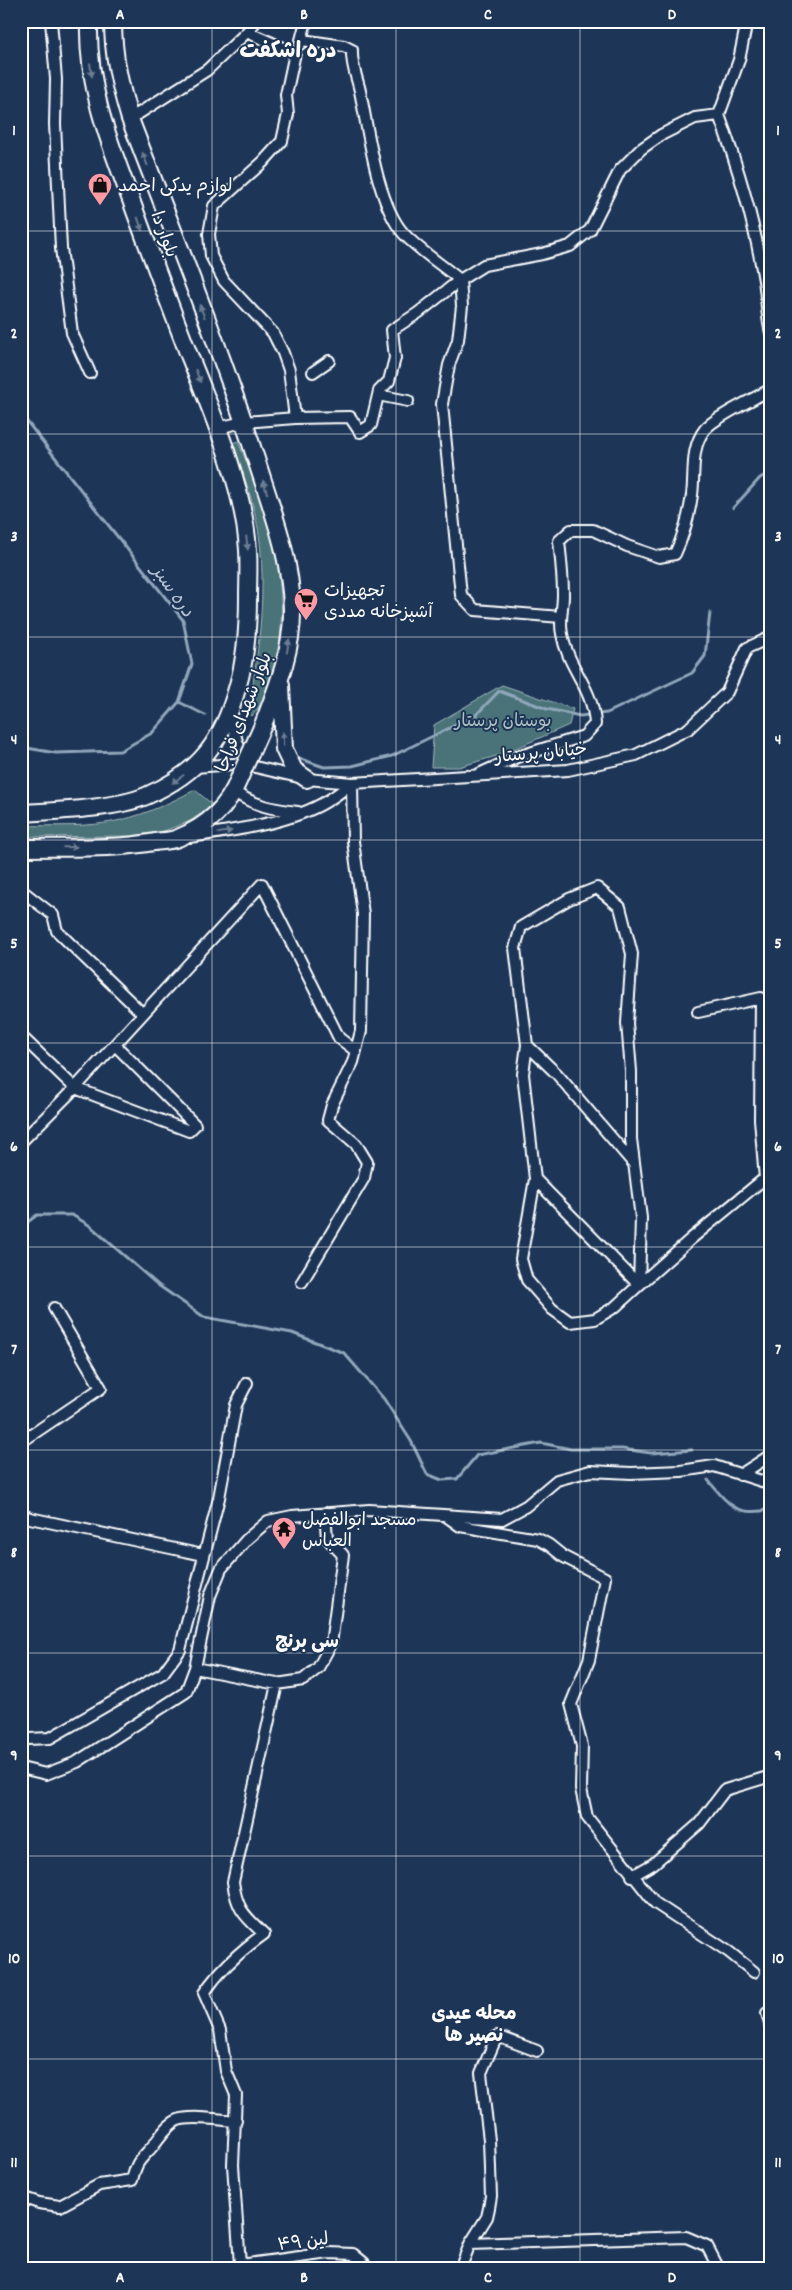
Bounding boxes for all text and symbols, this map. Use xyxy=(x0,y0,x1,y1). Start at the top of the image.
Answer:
text: A xyxy=(116,4,125,27)
text: B xyxy=(300,4,308,27)
text: C xyxy=(484,4,492,27)
text: D xyxy=(668,4,677,27)
district label: دره اشکفت xyxy=(240,37,336,68)
one-way arrow xyxy=(87,62,95,78)
text: 1 xyxy=(12,120,16,143)
text: 1 xyxy=(776,120,780,143)
one-way arrow xyxy=(141,151,149,166)
shop icon: لوازم یدکی احمد xyxy=(87,172,113,206)
place label: لوازم یدکی احمد xyxy=(118,175,232,200)
street label: بلوار دا xyxy=(143,208,183,262)
one-way arrow xyxy=(136,217,144,232)
one-way arrow xyxy=(198,303,206,318)
text: 2 xyxy=(11,323,18,346)
text: 2 xyxy=(775,323,782,346)
one-way arrow xyxy=(194,369,202,383)
one-way arrow xyxy=(260,479,268,494)
text: 3 xyxy=(10,526,18,549)
text: 3 xyxy=(774,526,782,549)
one-way arrow xyxy=(243,535,251,551)
water label: دره سبز xyxy=(142,558,199,624)
place label: تجهیزات آشپزخانه مددی xyxy=(324,580,434,626)
supermarket icon: تجهیزات آشپزخانه مددی xyxy=(293,587,319,621)
one-way arrow xyxy=(285,637,293,653)
street label: بلوار شهدای فراجا xyxy=(211,649,280,777)
park label: بوستان پرستار xyxy=(452,710,552,735)
text: 4 xyxy=(11,729,17,752)
text: 4 xyxy=(775,729,781,752)
one-way arrow xyxy=(279,731,287,747)
street label: خیابان پرستار xyxy=(492,738,588,771)
one-way arrow xyxy=(171,774,185,784)
one-way arrow xyxy=(217,827,233,835)
one-way arrow xyxy=(62,843,78,851)
text: 5 xyxy=(10,933,18,956)
text: 5 xyxy=(774,933,782,956)
text: 6 xyxy=(10,1136,18,1159)
text: 6 xyxy=(774,1136,782,1159)
text: 7 xyxy=(11,1339,17,1362)
text: 7 xyxy=(775,1339,781,1362)
place label: مسجد ابوالفضل العباس xyxy=(302,1509,416,1555)
temple icon: مسجد ابوالفضل العباس xyxy=(271,1516,297,1550)
text: 8 xyxy=(11,1542,18,1565)
text: 8 xyxy=(775,1542,782,1565)
district label: سی برنج xyxy=(275,1630,339,1657)
text: 9 xyxy=(10,1745,18,1768)
text: 9 xyxy=(774,1745,782,1768)
text: 10 xyxy=(8,1948,20,1971)
text: 10 xyxy=(772,1948,784,1971)
district label: محله عیدی نصیر ها xyxy=(431,2002,517,2051)
text: 11 xyxy=(10,2152,18,2175)
text: 11 xyxy=(774,2152,782,2175)
street label: لین ۴۹ xyxy=(276,2228,330,2259)
text: A xyxy=(116,2267,125,2290)
text: B xyxy=(300,2267,308,2290)
text: C xyxy=(484,2267,492,2290)
text: D xyxy=(668,2267,677,2290)

